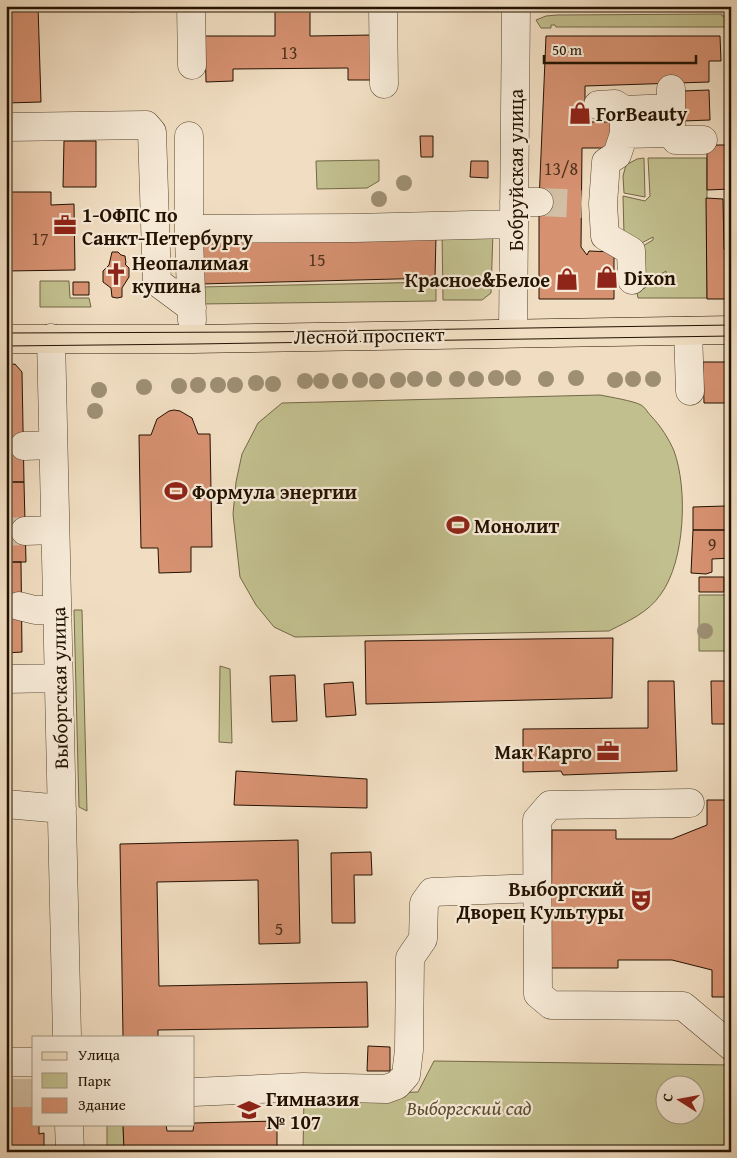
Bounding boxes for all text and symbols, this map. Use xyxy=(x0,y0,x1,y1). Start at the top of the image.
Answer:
scale bar xyxy=(544,32,697,64)
house number: 13 xyxy=(280,39,298,66)
text: 50 m xyxy=(552,39,583,60)
street label: Бобруйская улица xyxy=(501,89,530,251)
place label: ForBeauty xyxy=(596,99,688,128)
shop icon: ForBeauty xyxy=(567,100,593,126)
house number: 13/8 xyxy=(544,155,578,182)
place label: 1-ОФПС по Санкт-Петербургу xyxy=(82,200,253,252)
office icon: 1-ОФПС по Санкт-Петербургу xyxy=(52,212,78,238)
house number: 17 xyxy=(31,225,49,252)
house number: 15 xyxy=(308,246,326,273)
place label: Неопалимая купина xyxy=(132,248,249,300)
church icon: Неопалимая купина xyxy=(103,261,129,287)
place label: Dixon xyxy=(624,263,676,292)
shop icon: Dixon xyxy=(594,264,620,290)
place label: Красное&Белое xyxy=(405,265,550,294)
shop icon: Красное&Белое xyxy=(554,266,580,292)
street label: Лесной проспект xyxy=(293,319,445,351)
place label: Формула энергии xyxy=(192,477,358,506)
sports icon: Формула энергии xyxy=(163,478,189,504)
place label: Монолит xyxy=(474,511,560,540)
sports icon: Монолит xyxy=(445,512,471,538)
house number: 9 xyxy=(708,531,716,558)
street label: Выборгская улица xyxy=(43,606,75,769)
place label: Мак Карго xyxy=(494,737,592,766)
office icon: Мак Карго xyxy=(595,738,621,764)
place label: Выборгский Дворец Культуры xyxy=(456,874,625,926)
theatre icon: Выборгский Дворец Культуры xyxy=(628,887,654,913)
house number: 5 xyxy=(275,915,283,942)
legend xyxy=(32,1036,195,1126)
text: Улица xyxy=(78,1044,121,1065)
text: Парк xyxy=(78,1070,111,1091)
north arrow xyxy=(654,1076,704,1126)
place label: Гимназия № 107 xyxy=(266,1084,359,1136)
text: С xyxy=(657,1092,678,1103)
park label: Выборгский сад xyxy=(406,1093,532,1122)
text: Здание xyxy=(78,1094,126,1115)
school or university icon: Гимназия № 107 xyxy=(236,1097,262,1123)

